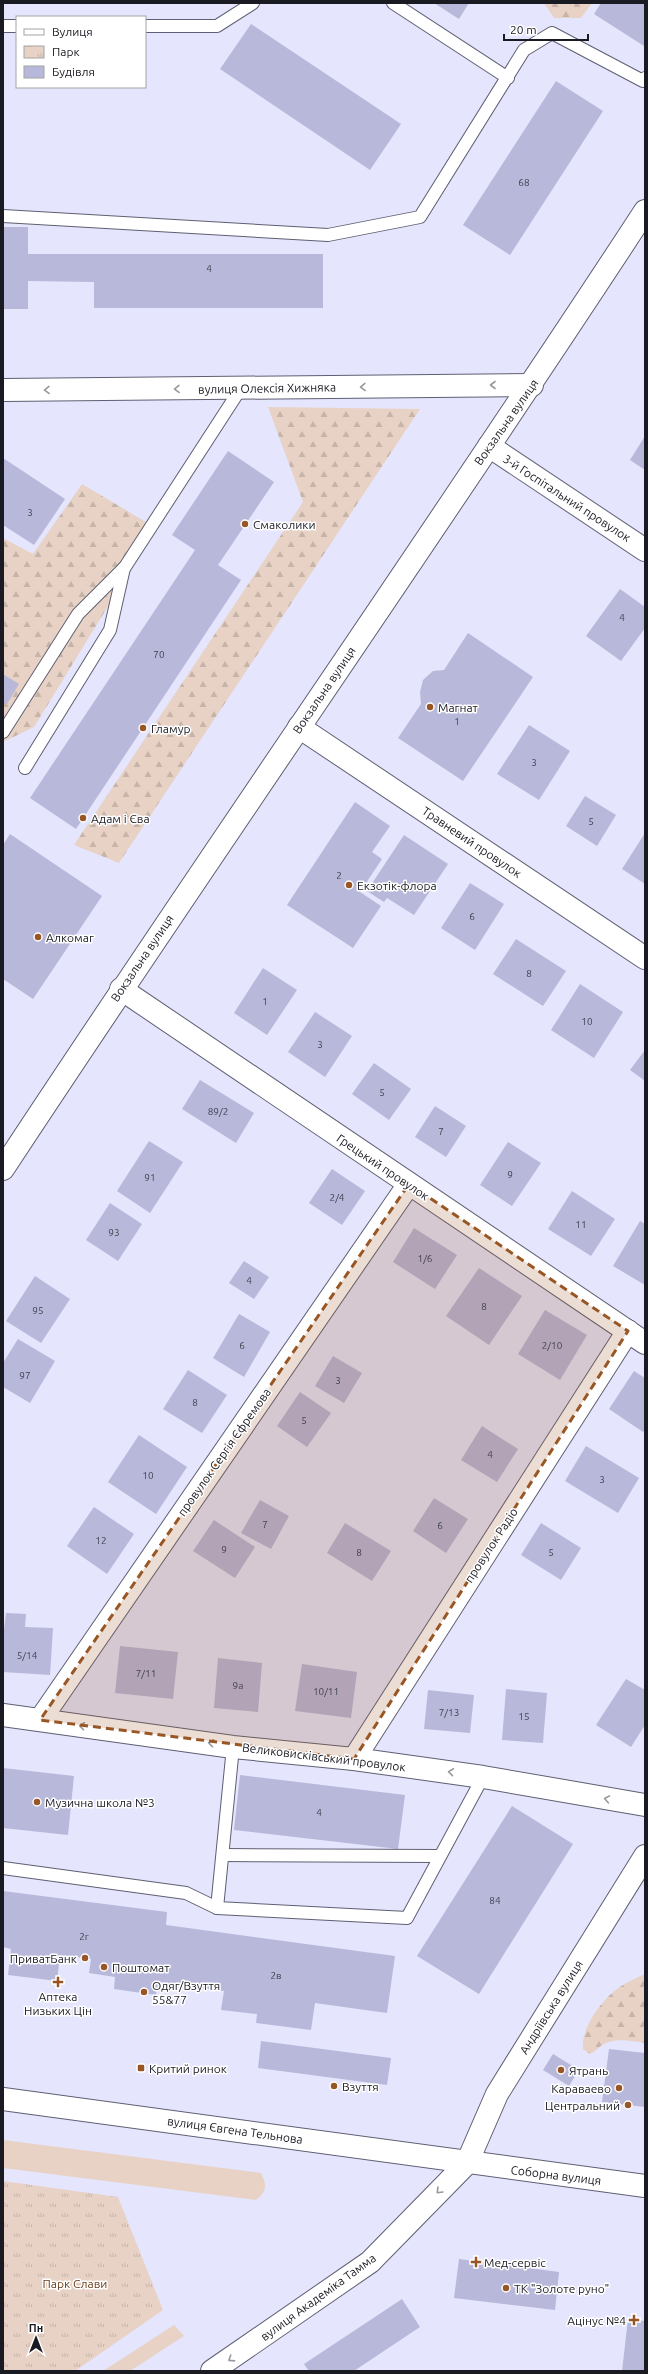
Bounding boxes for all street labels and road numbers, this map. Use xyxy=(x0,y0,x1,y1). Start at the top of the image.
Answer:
street label: Вокзальна вулиця xyxy=(472,377,540,467)
street label: вулиця Олексія Хижняка xyxy=(198,380,336,396)
street label: 3-й Госпітальний провулок xyxy=(501,452,633,544)
street label: Вокзальна вулиця xyxy=(290,644,358,736)
street label: Травневий провулок xyxy=(420,804,524,880)
street label: Вокзальна вулиця xyxy=(108,912,176,1004)
street label: Грецький провулок xyxy=(334,1131,432,1203)
street label: провулок Сергія Єфремова xyxy=(175,1386,273,1518)
street label: провулок Радіо xyxy=(462,1505,520,1585)
street label: Великовисківський провулок xyxy=(241,1741,407,1773)
street label: Андріївська вулиця xyxy=(517,1958,585,2056)
street label: вулиця Євгена Тельнова xyxy=(166,2114,304,2146)
street label: Соборна вулиця xyxy=(510,2163,602,2187)
street label: вулиця Академіка Тамма xyxy=(258,2251,378,2343)

